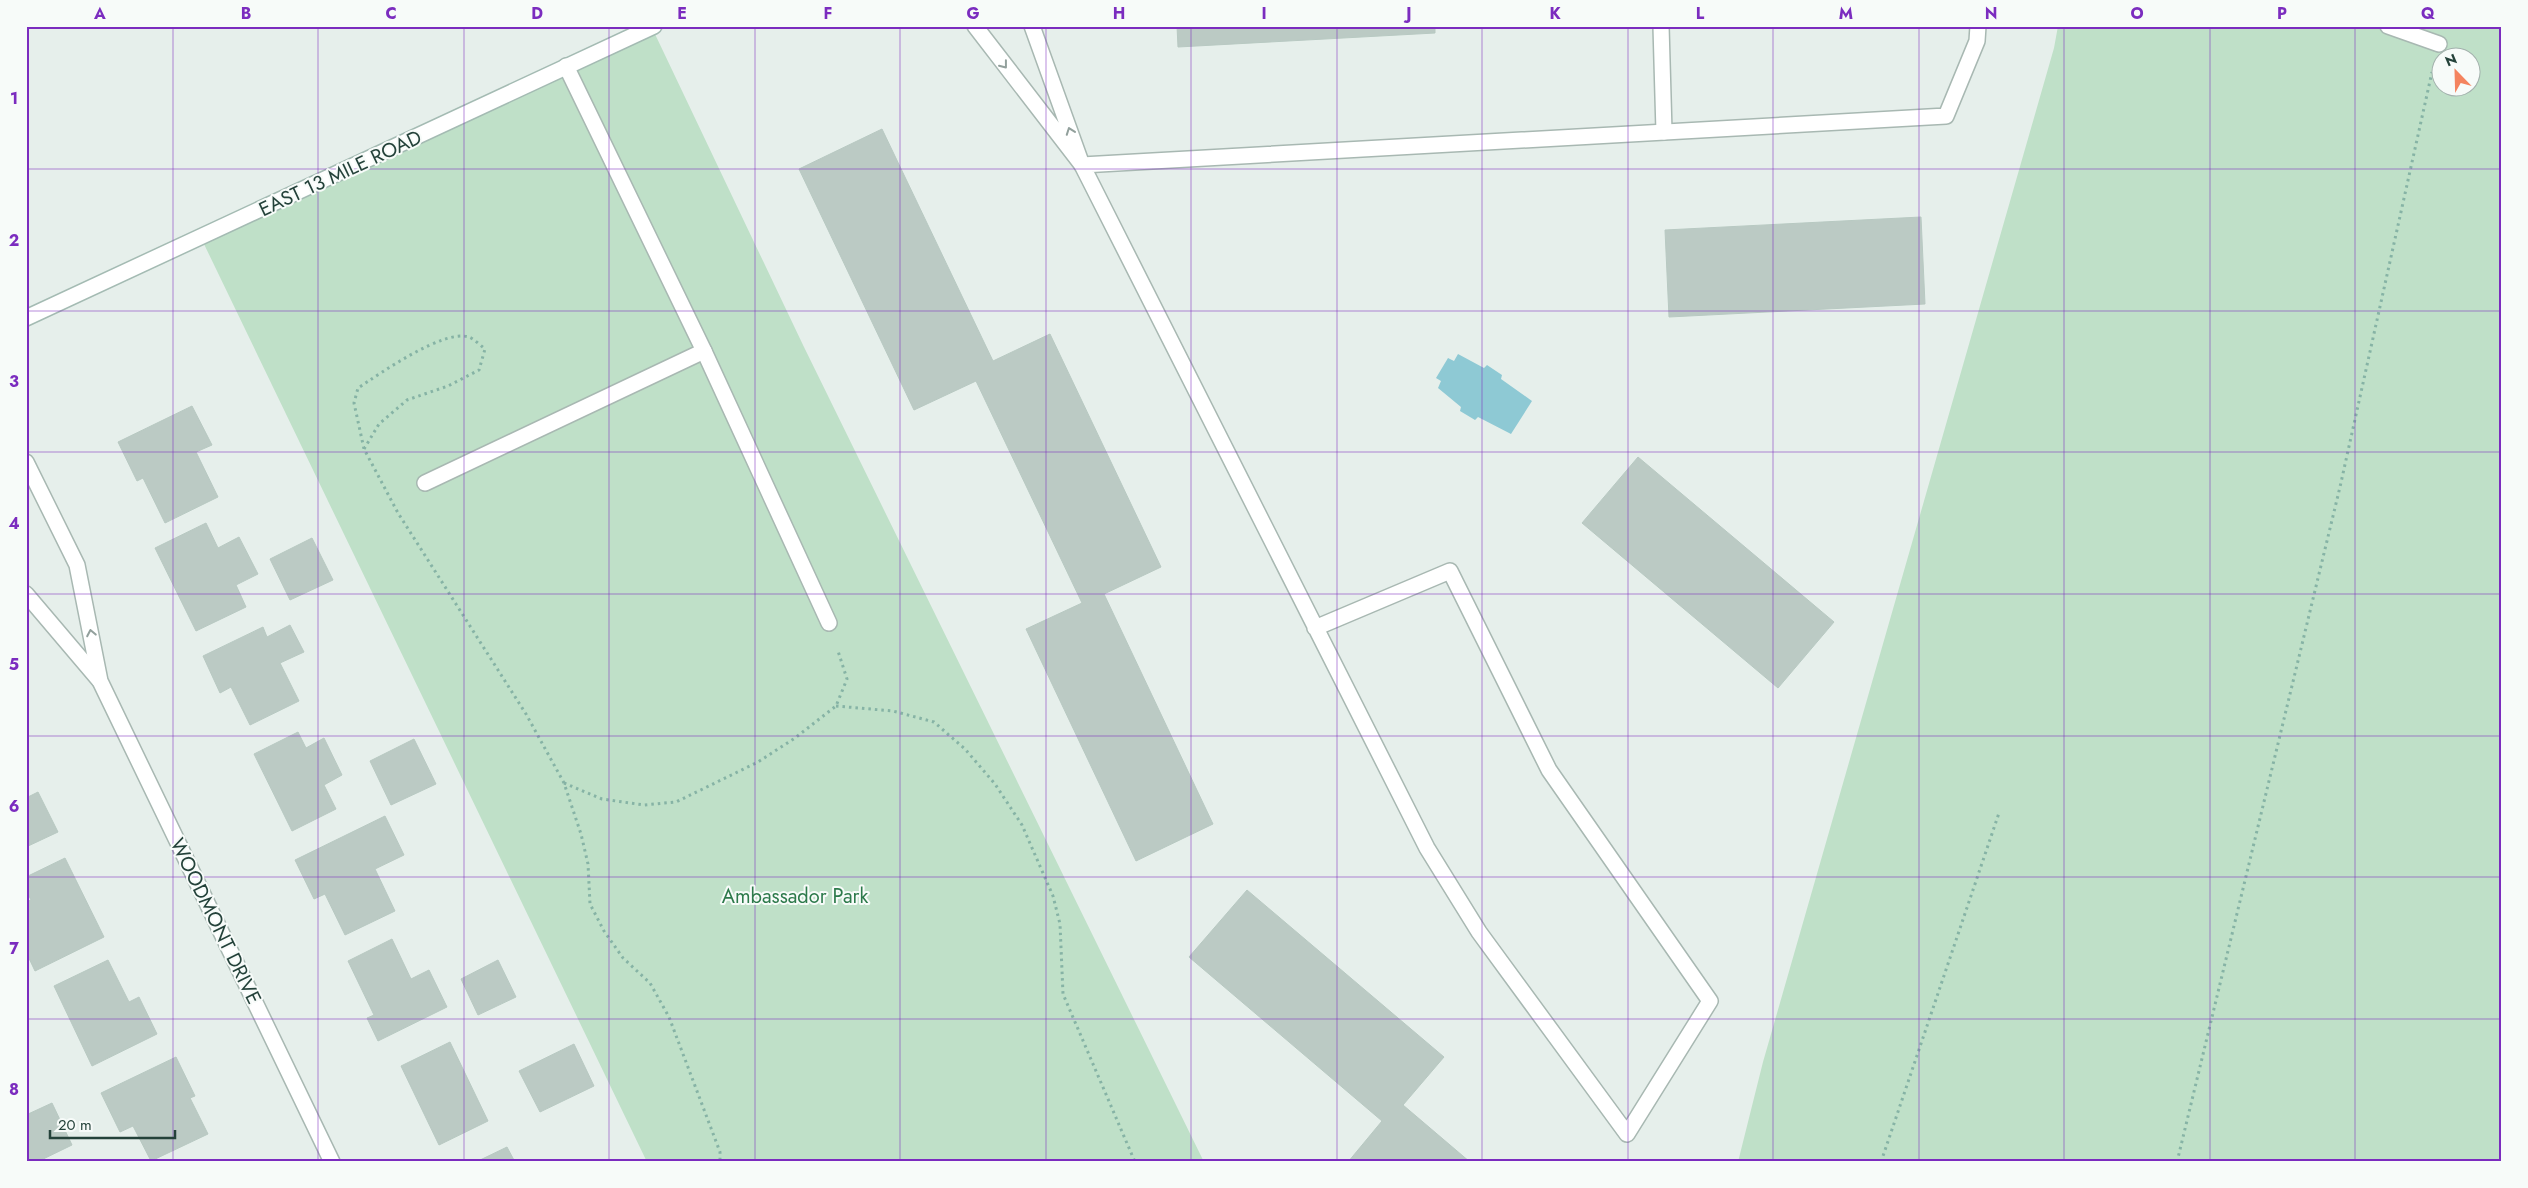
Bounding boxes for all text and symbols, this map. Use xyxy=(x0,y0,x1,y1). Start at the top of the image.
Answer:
text: A xyxy=(93,2,106,25)
text: B xyxy=(241,2,251,25)
text: C xyxy=(385,2,397,25)
text: D xyxy=(531,2,543,25)
text: E xyxy=(677,2,687,25)
text: F xyxy=(824,2,832,25)
text: G xyxy=(966,2,980,25)
text: H xyxy=(1113,2,1125,25)
text: I xyxy=(1261,2,1267,25)
text: J xyxy=(1403,2,1412,25)
text: K xyxy=(1549,2,1561,25)
text: L xyxy=(1696,2,1705,25)
text: M xyxy=(1839,2,1853,25)
text: N xyxy=(1985,2,1997,25)
text: O xyxy=(2130,2,2144,25)
text: P xyxy=(2277,2,2287,25)
text: Q xyxy=(2421,2,2435,25)
north arrow xyxy=(2430,48,2480,98)
text: N xyxy=(2442,49,2460,71)
one-way arrow xyxy=(999,59,1007,68)
text: 1 xyxy=(10,87,18,110)
street label: EAST 13 MILE ROAD xyxy=(254,123,426,224)
one-way arrow xyxy=(1066,127,1076,136)
text: 2 xyxy=(9,229,19,252)
text: 3 xyxy=(9,370,19,393)
text: 4 xyxy=(8,512,20,535)
one-way arrow xyxy=(86,629,96,638)
text: 5 xyxy=(9,653,19,676)
text: 6 xyxy=(9,795,19,818)
street label: WOODMONT DRIVE xyxy=(163,833,268,1009)
park label: Ambassador Park xyxy=(722,882,868,911)
text: 7 xyxy=(9,937,19,960)
text: 8 xyxy=(9,1078,19,1101)
scale bar xyxy=(50,1108,175,1140)
text: 20 m xyxy=(58,1114,92,1136)

